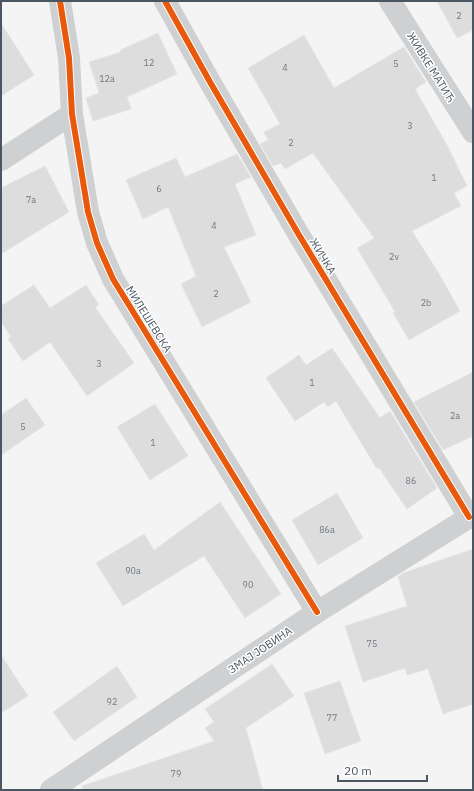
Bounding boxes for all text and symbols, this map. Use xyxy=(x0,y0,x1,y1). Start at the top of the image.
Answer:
house number: 2 xyxy=(456,10,462,21)
street label: ЖИВКЕ МАТИЋ xyxy=(404,29,458,105)
house number: 12 xyxy=(144,57,154,68)
house number: 5 xyxy=(393,58,399,69)
house number: 4 xyxy=(282,62,288,73)
house number: 12a xyxy=(99,73,115,84)
house number: 3 xyxy=(407,120,413,131)
house number: 2 xyxy=(288,137,294,148)
house number: 1 xyxy=(431,172,437,183)
house number: 6 xyxy=(156,183,162,194)
house number: 7a xyxy=(26,194,36,205)
house number: 4 xyxy=(211,220,217,231)
street label: ЖИЧКА xyxy=(307,235,339,277)
house number: 2v xyxy=(389,251,399,262)
street label: МИЛЕШЕВСКА xyxy=(123,283,175,355)
house number: 2 xyxy=(213,288,219,299)
house number: 2b xyxy=(421,297,431,308)
house number: 3 xyxy=(96,358,102,369)
house number: 1 xyxy=(309,377,315,388)
house number: 2a xyxy=(450,410,460,421)
house number: 5 xyxy=(20,421,26,432)
house number: 1 xyxy=(150,437,156,448)
house number: 86 xyxy=(406,475,416,486)
house number: 86a xyxy=(319,524,335,535)
house number: 90a xyxy=(125,565,141,576)
house number: 90 xyxy=(243,579,253,590)
street label: ЗМАЈ ЈОВИНА xyxy=(225,624,295,676)
house number: 75 xyxy=(367,638,377,649)
house number: 92 xyxy=(107,696,117,707)
house number: 77 xyxy=(327,712,337,723)
scale bar xyxy=(338,757,427,783)
text: 20 m xyxy=(344,763,372,778)
house number: 79 xyxy=(171,768,181,779)

